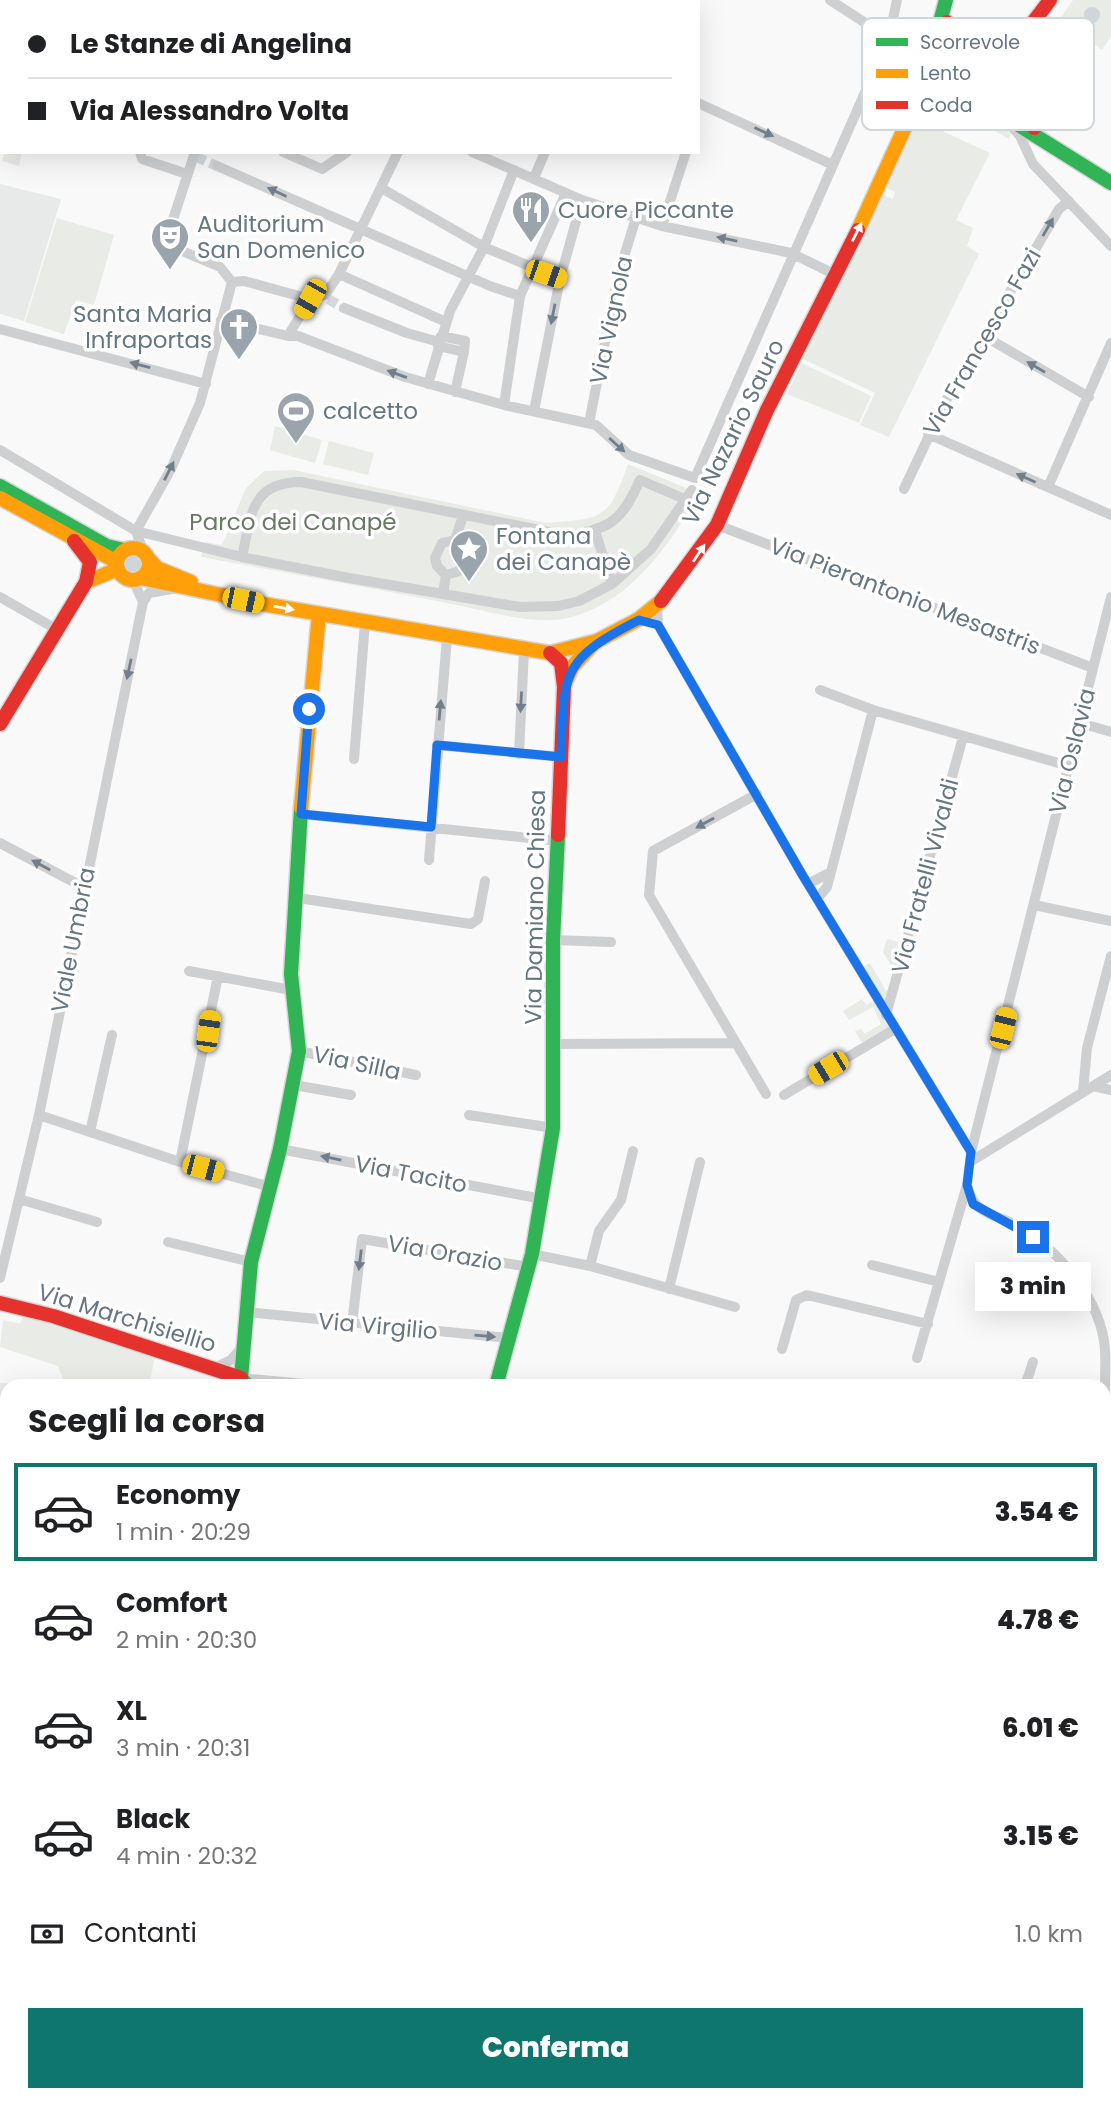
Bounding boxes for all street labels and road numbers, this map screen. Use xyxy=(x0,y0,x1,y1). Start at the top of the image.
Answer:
street label: Via Francesco Fazi xyxy=(915,242,1049,442)
street label: Via Vignola xyxy=(582,253,640,387)
street label: Via Nazario Sauro xyxy=(674,334,792,530)
street label: Via Pierantonio Mesastris xyxy=(765,530,1045,662)
street label: Via Oslavia xyxy=(1041,685,1103,817)
street label: Via Fratelli Vivaldi xyxy=(884,775,966,977)
street label: Via Damiano Chiesa xyxy=(517,789,553,1025)
street label: Viale Umbria xyxy=(43,865,103,1015)
street label: Via Silla xyxy=(310,1038,404,1088)
street label: Via Tacito xyxy=(352,1147,470,1201)
street label: Via Orazio xyxy=(385,1227,505,1279)
street label: Via Marchisiellio xyxy=(34,1276,220,1360)
street label: Via Virgilio xyxy=(317,1305,439,1347)

